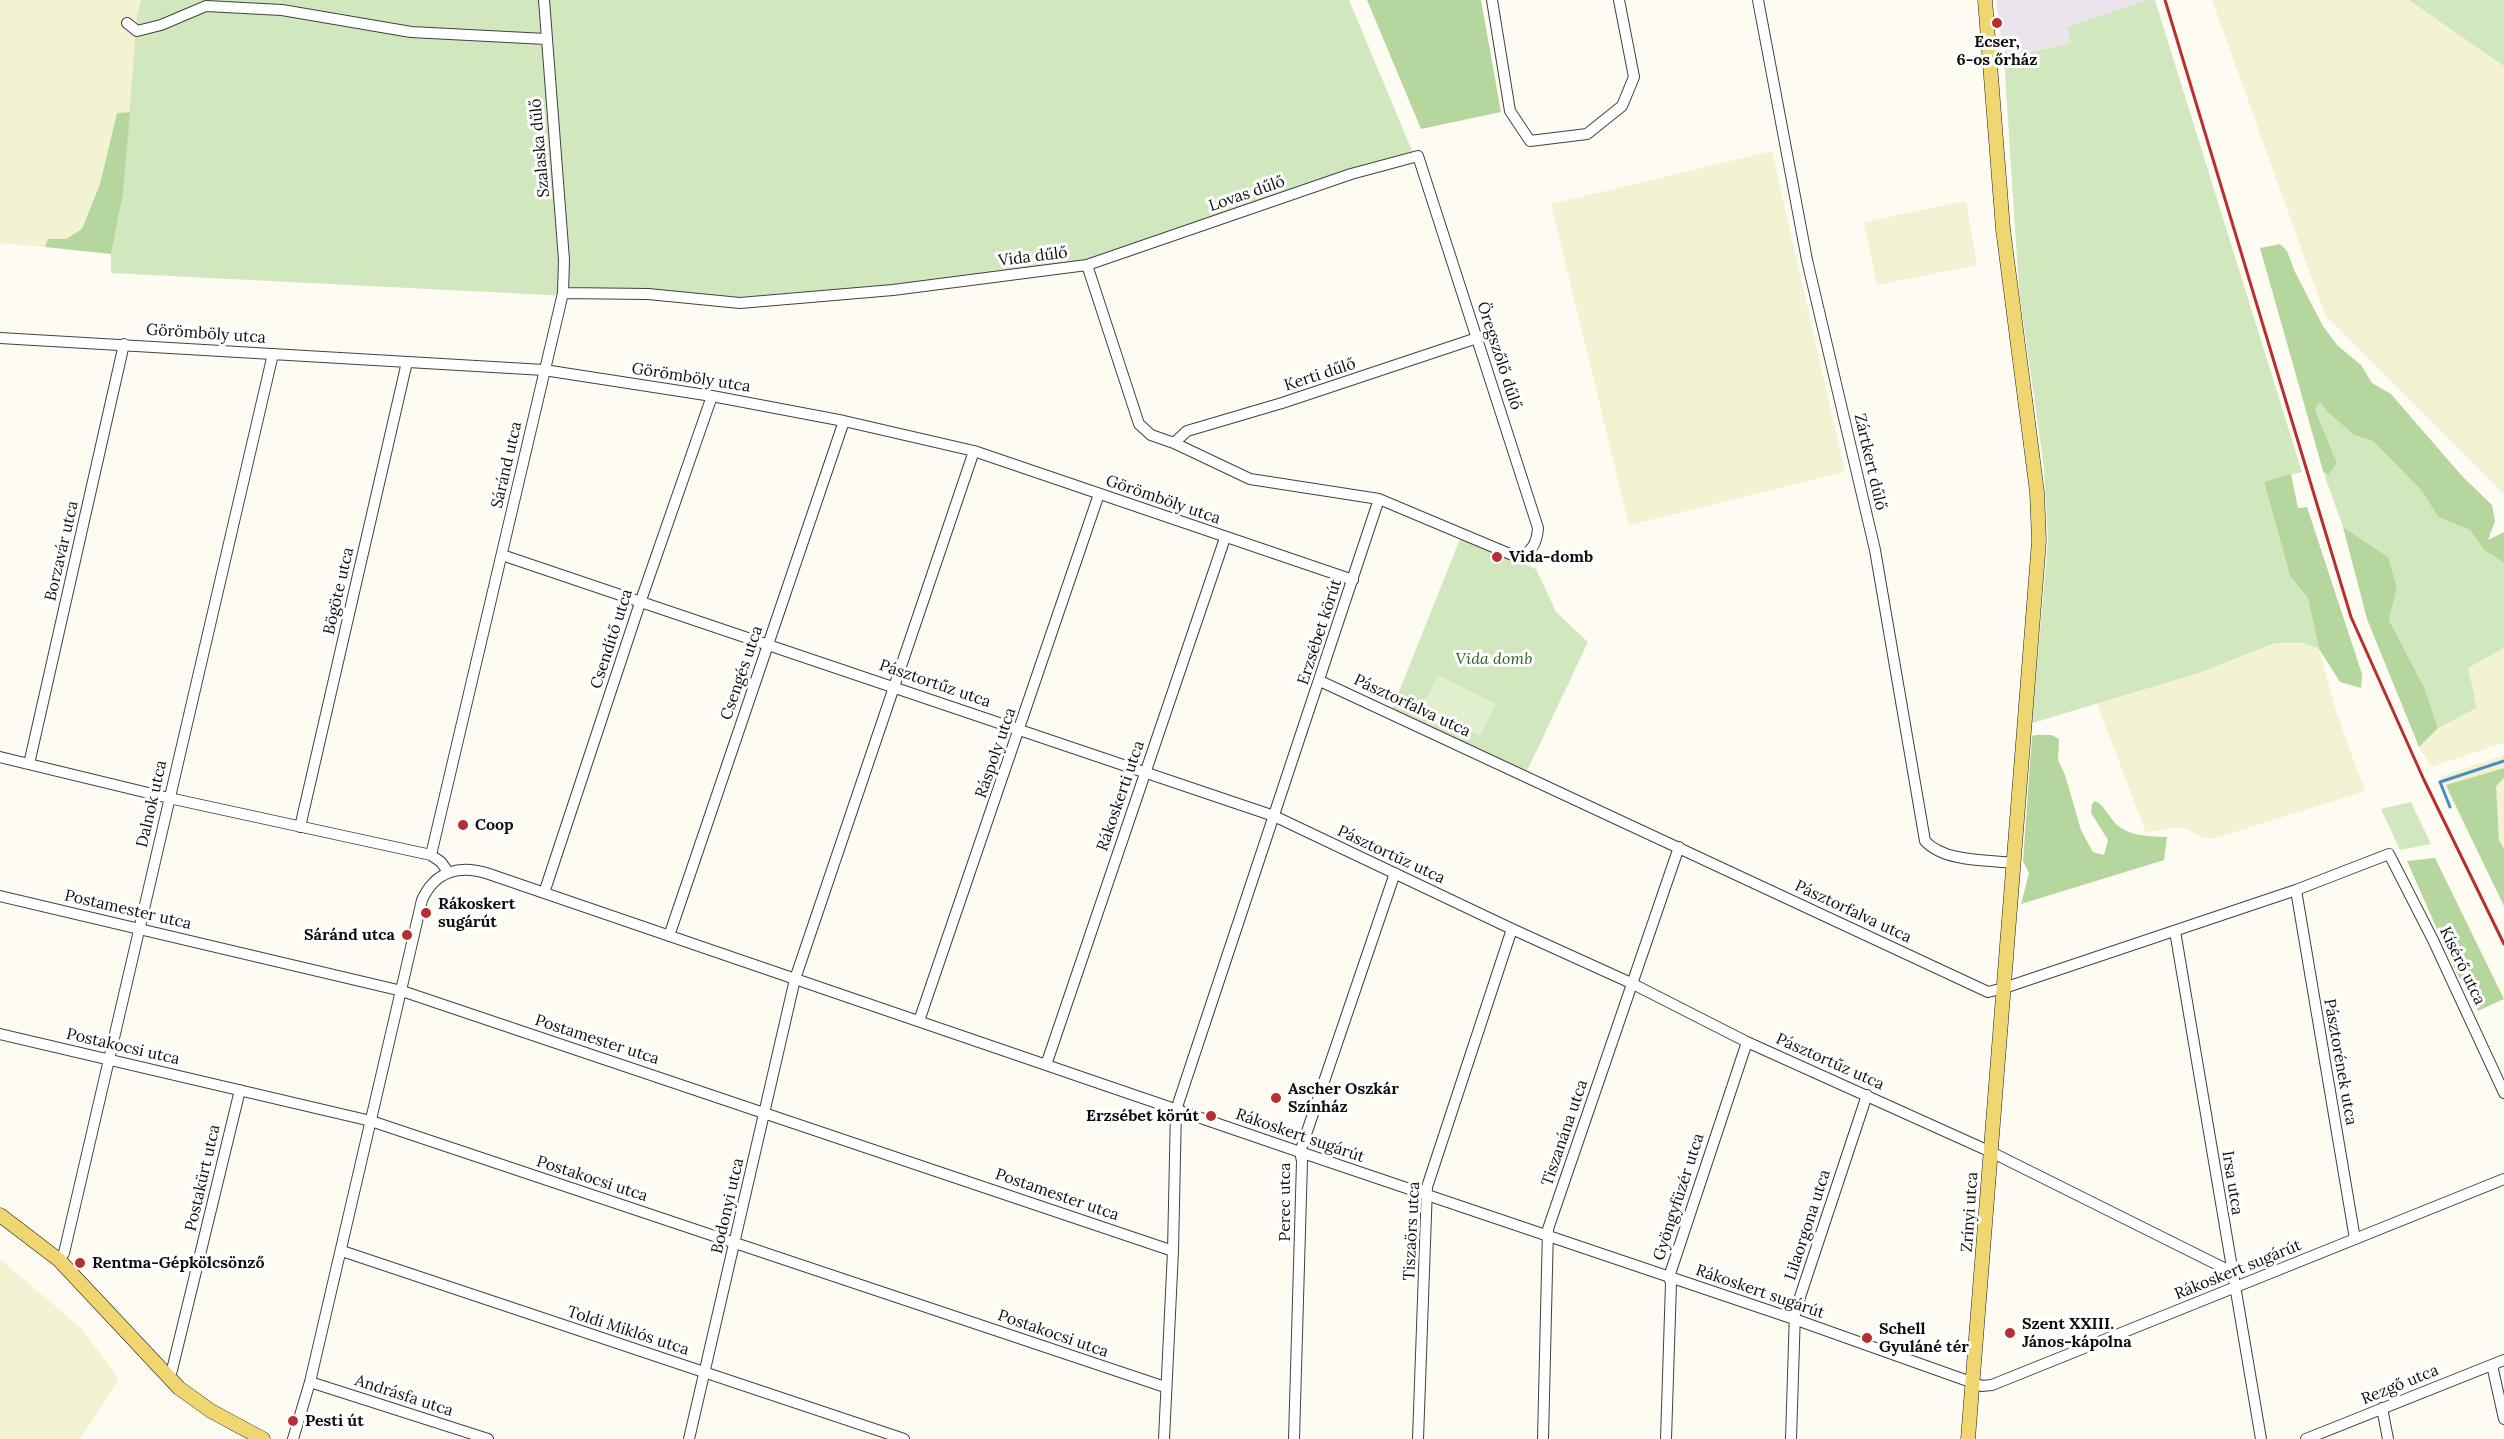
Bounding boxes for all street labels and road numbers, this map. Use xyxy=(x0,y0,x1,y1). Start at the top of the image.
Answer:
street label: Szalaska dűlő xyxy=(526,98,554,198)
street label: Lovas dűlő xyxy=(1206,172,1288,216)
street label: Vida dűlő xyxy=(997,243,1069,271)
street label: Öregszőlő dűlő xyxy=(1472,299,1526,413)
street label: Görömböly utca xyxy=(145,320,267,348)
street label: Kerti dűlő xyxy=(1282,354,1358,396)
street label: Görömböly utca xyxy=(630,359,752,397)
street label: Zártkert dűlő xyxy=(1850,412,1890,512)
street label: Sáránd utca xyxy=(488,420,526,510)
street label: Görömböly utca xyxy=(1103,471,1223,529)
street label: Borzavár utca xyxy=(41,499,83,603)
street label: Bögöte utca xyxy=(320,545,358,637)
street label: Erzsébet körút xyxy=(1294,577,1346,687)
street label: Csendítő utca xyxy=(587,587,637,691)
street label: Csengés utca xyxy=(717,623,767,723)
street label: Pásztortűz utca xyxy=(877,656,993,712)
street label: Pásztorfalva utca xyxy=(1351,671,1473,741)
street label: Ráspoly utca xyxy=(972,705,1020,801)
street label: Rákoskerti utca xyxy=(1093,738,1149,854)
street label: Dalnok utca xyxy=(133,759,171,849)
street label: Pásztortűz utca xyxy=(1334,822,1448,888)
street label: Pásztorfalva utca xyxy=(1792,877,1914,947)
street label: Postamester utca xyxy=(63,886,193,934)
street label: Kísérő utca xyxy=(2435,924,2489,1008)
street label: Pásztorének utca xyxy=(2319,997,2361,1127)
street label: Postamester utca xyxy=(532,1011,662,1069)
street label: Postakocsi utca xyxy=(64,1025,182,1069)
street label: Pásztortűz utca xyxy=(1773,1030,1887,1094)
street label: Tiszanána utca xyxy=(1538,1077,1592,1189)
street label: Rákoskert sugárút xyxy=(1233,1105,1367,1167)
street label: Postakürt utca xyxy=(181,1123,225,1233)
street label: Gyöngyfüzér utca xyxy=(1649,1131,1709,1263)
street label: Irsa utca xyxy=(2217,1150,2247,1216)
street label: Postakocsi utca xyxy=(534,1152,650,1206)
street label: Bodonyi utca xyxy=(708,1156,748,1256)
street label: Perec utca xyxy=(1275,1163,1295,1241)
street label: Postamester utca xyxy=(993,1165,1121,1225)
street label: Lilaorgona utca xyxy=(1781,1167,1835,1283)
street label: Zrínyi utca xyxy=(1958,1171,1982,1253)
street label: Tiszaörs utca xyxy=(1400,1181,1424,1281)
street label: Rákoskert sugárút xyxy=(2172,1236,2304,1304)
street label: Rákoskert sugárút xyxy=(1693,1261,1827,1323)
street label: Toldi Miklós utca xyxy=(565,1302,691,1360)
street label: Postakocsi utca xyxy=(995,1306,1111,1362)
street label: Rezgő utca xyxy=(2359,1361,2441,1409)
street label: Andrásfa utca xyxy=(352,1371,456,1421)

